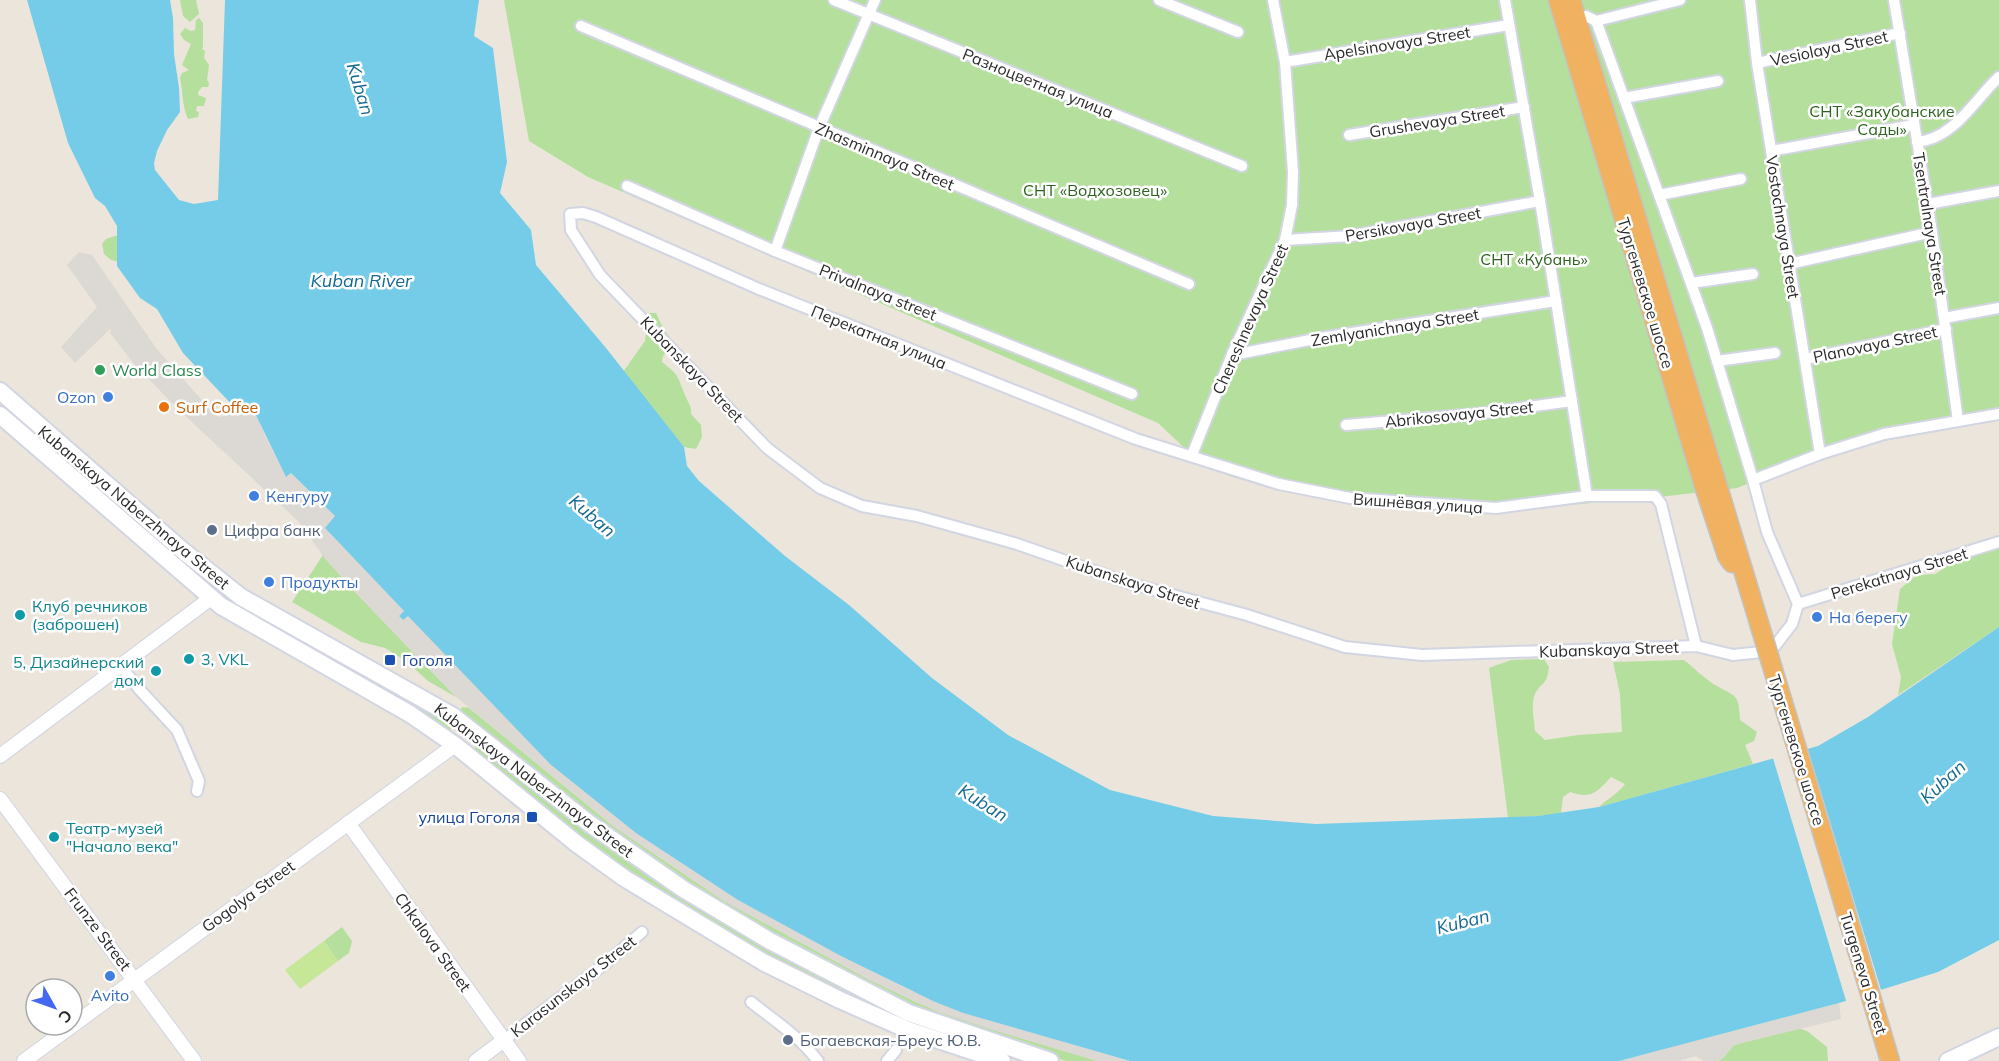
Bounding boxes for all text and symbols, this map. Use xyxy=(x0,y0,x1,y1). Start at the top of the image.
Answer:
street label: Apelsinovaya Street xyxy=(1322,21,1472,64)
street label: Vesiolaya Street xyxy=(1768,26,1890,70)
street label: Разноцветная улица xyxy=(960,44,1116,122)
water label: Kuban xyxy=(342,60,379,118)
street label: Grushevaya Street xyxy=(1368,100,1507,142)
park label: СНТ «Закубанские Сады» xyxy=(1809,101,1955,139)
street label: Zhasminnaya Street xyxy=(813,118,958,194)
street label: Tsentralnaya Street xyxy=(1909,151,1951,297)
street label: Vostochnaya Street xyxy=(1762,154,1804,300)
park label: СНТ «Водхозовец» xyxy=(1023,180,1167,200)
street label: Persikovaya Street xyxy=(1344,202,1483,246)
street label: Тургеневское шоссе xyxy=(1614,215,1679,371)
street label: Chereshnevaya Street xyxy=(1208,240,1292,397)
park label: СНТ «Кубань» xyxy=(1480,249,1588,269)
street label: Privalnaya street xyxy=(816,259,940,325)
water label: Kuban River xyxy=(311,269,413,292)
street label: Перекатная улица xyxy=(808,301,950,373)
street label: Zemlyanichnaya Street xyxy=(1310,304,1481,350)
street label: Kubanskaya Street xyxy=(636,312,748,426)
street label: Planovaya Street xyxy=(1811,321,1939,367)
place label: World Class xyxy=(112,360,202,380)
marker: World Class xyxy=(93,363,107,377)
place label: Ozon xyxy=(57,387,96,407)
marker: Ozon xyxy=(101,390,115,404)
street label: Abrikosovaya Street xyxy=(1384,396,1535,432)
place label: Surf Coffee xyxy=(176,397,258,417)
marker: Surf Coffee xyxy=(157,400,171,414)
street label: Kubanskaya Naberzhnaya Street xyxy=(34,421,234,593)
place label: Кенгуру xyxy=(266,486,329,506)
street label: Вишнёвая улица xyxy=(1352,488,1484,518)
marker: Кенгуру xyxy=(247,489,261,503)
water label: Kuban xyxy=(564,489,620,542)
place label: Цифра банк xyxy=(224,520,321,540)
marker: Цифра банк xyxy=(205,523,219,537)
street label: Perekatnaya Street xyxy=(1828,543,1970,603)
street label: Kubanskaya Street xyxy=(1063,551,1203,613)
place label: Продукты xyxy=(281,572,358,592)
marker: Продукты xyxy=(262,575,276,589)
place label: Клуб речников (заброшен) xyxy=(32,596,148,634)
place label: На берегу xyxy=(1829,607,1908,627)
marker: Клуб речников (заброшен) xyxy=(13,608,27,622)
marker: На берегу xyxy=(1810,610,1824,624)
street label: Kubanskaya Street xyxy=(1539,637,1680,661)
place label: 3, VKL xyxy=(201,649,249,669)
place label: Гоголя xyxy=(402,650,453,670)
place label: 5, Дизайнерский дом xyxy=(13,652,144,690)
marker: 3, VKL xyxy=(182,652,196,666)
marker: Гоголя xyxy=(383,653,397,667)
marker: 5, Дизайнерский дом xyxy=(149,664,163,678)
street label: Тургеневское шоссе xyxy=(1765,672,1830,828)
street label: Kubanskaya Naberzhnaya Street xyxy=(430,699,638,862)
water label: Kuban xyxy=(1915,755,1970,808)
water label: Kuban xyxy=(954,779,1012,827)
place label: улица Гоголя xyxy=(418,807,520,827)
marker: улица Гоголя xyxy=(525,810,539,824)
place label: Театр-музей "Начало века" xyxy=(66,818,178,856)
marker: Театр-музей "Начало века" xyxy=(47,830,61,844)
street label: Gogolya Street xyxy=(198,855,299,936)
street label: Frunze Street xyxy=(60,884,136,975)
street label: Chkalova Street xyxy=(390,889,476,996)
water label: Kuban xyxy=(1434,904,1492,939)
street label: Turgeneva Street xyxy=(1836,910,1892,1037)
street label: Karasunskaya Street xyxy=(506,931,640,1041)
marker: Avito xyxy=(103,969,117,983)
north arrow xyxy=(24,977,84,1037)
place label: Avito xyxy=(91,985,129,1005)
text: С xyxy=(54,1006,77,1027)
place label: Богаевская-Бреус Ю.В. xyxy=(800,1030,981,1050)
marker: Богаевская-Бреус Ю.В. xyxy=(781,1033,795,1047)

